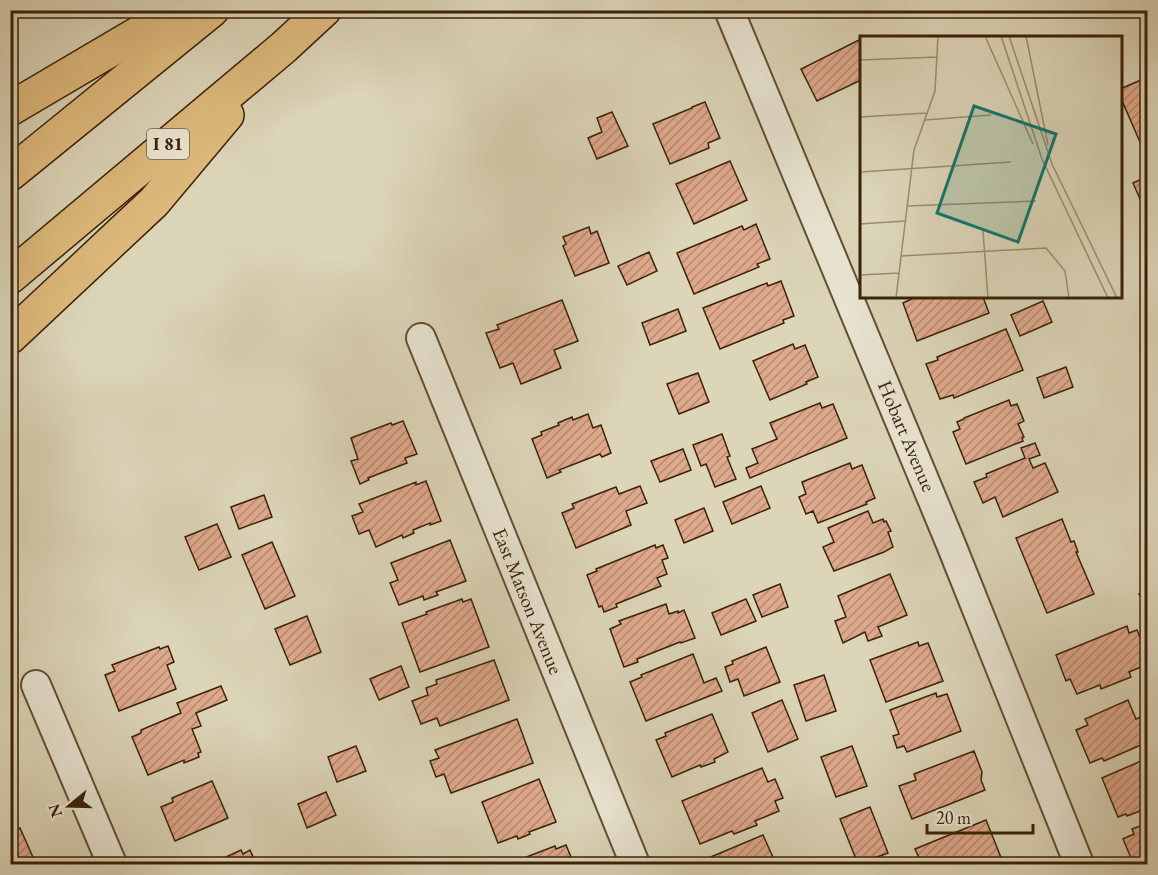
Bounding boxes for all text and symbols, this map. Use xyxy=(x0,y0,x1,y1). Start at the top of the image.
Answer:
inset map xyxy=(860,36,1122,298)
road number: I 81 xyxy=(147,129,189,159)
street label: Hobart Avenue xyxy=(872,376,942,496)
street label: East Matson Avenue xyxy=(487,524,569,678)
north arrow xyxy=(39,776,99,836)
scale bar xyxy=(927,797,1034,835)
text: N xyxy=(43,801,67,820)
text: 20 m xyxy=(936,806,971,829)

